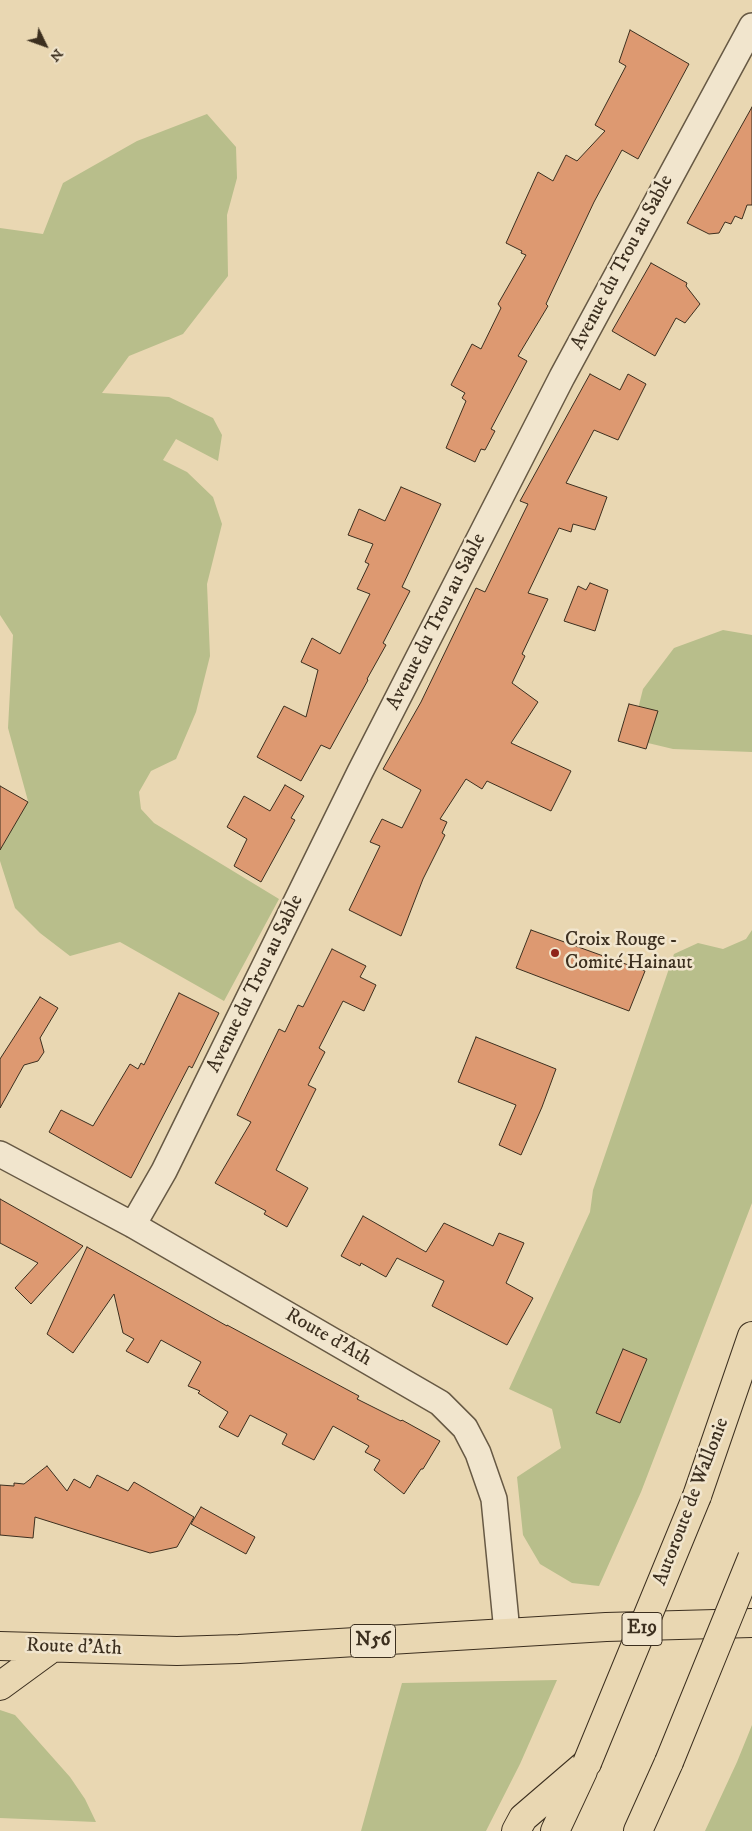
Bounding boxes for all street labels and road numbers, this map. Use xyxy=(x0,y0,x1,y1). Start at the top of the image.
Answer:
street label: Avenue du Trou au Sable xyxy=(567,171,679,355)
street label: Avenue du Trou au Sable xyxy=(382,530,492,714)
street label: Avenue du Trou au Sable xyxy=(202,891,310,1077)
street label: Route d'Ath xyxy=(281,1304,375,1372)
street label: Autoroute de Wallonie xyxy=(649,1415,735,1589)
road number: E19 xyxy=(622,1612,662,1646)
road number: N56 xyxy=(350,1624,396,1658)
street label: Route d'Ath xyxy=(26,1634,122,1662)

